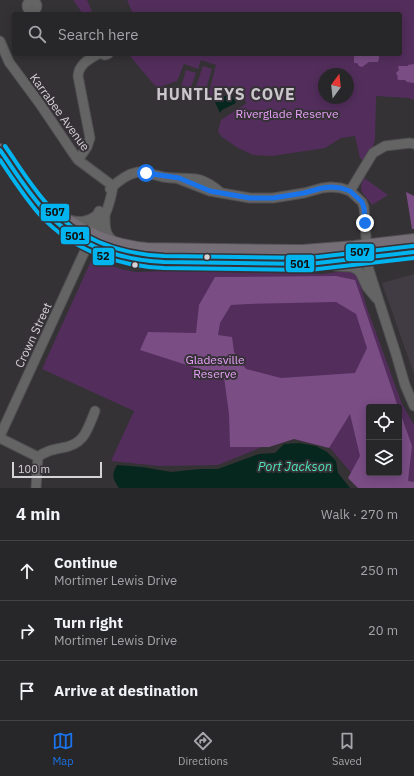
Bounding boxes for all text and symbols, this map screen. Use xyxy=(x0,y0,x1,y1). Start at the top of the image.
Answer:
search box xyxy=(12,12,402,56)
icon: search xyxy=(26,23,48,45)
text: Search here xyxy=(58,25,138,44)
north arrow xyxy=(318,68,354,104)
street label: Karrabee Avenue xyxy=(27,70,93,154)
district label: HUNTLEYS COVE xyxy=(156,84,296,104)
park label: Riverglade Reserve xyxy=(235,106,339,121)
route start xyxy=(137,164,155,182)
line badge: 507 xyxy=(40,203,70,222)
text: 507 xyxy=(45,205,65,219)
route end xyxy=(356,214,374,232)
line badge: 501 xyxy=(60,226,90,245)
text: 501 xyxy=(65,229,85,243)
line badge: 507 xyxy=(345,243,375,262)
text: 507 xyxy=(350,245,370,259)
line badge: 52 xyxy=(92,247,115,266)
text: 52 xyxy=(96,249,110,263)
unlabelled marker xyxy=(202,252,212,262)
line badge: 501 xyxy=(285,254,315,273)
text: 501 xyxy=(290,257,310,271)
unlabelled marker xyxy=(130,260,140,270)
street label: Crown Street xyxy=(11,300,55,370)
park label: Gladesville Reserve xyxy=(185,352,245,381)
map controls xyxy=(366,404,402,476)
button: locate xyxy=(366,404,402,440)
button: layers xyxy=(366,440,402,476)
water label: Port Jackson xyxy=(258,458,332,475)
scale bar xyxy=(12,460,102,479)
text: 100 m xyxy=(18,462,50,476)
text: 4 min xyxy=(16,503,60,525)
text: Walk · 270 m xyxy=(321,506,398,523)
text: Continue xyxy=(54,553,118,572)
icon: ahead xyxy=(16,560,38,582)
text: 250 m xyxy=(360,562,398,579)
text: Mortimer Lewis Drive xyxy=(54,572,177,589)
text: Turn right xyxy=(54,613,123,632)
icon: right xyxy=(16,620,38,642)
text: 20 m xyxy=(368,622,398,639)
text: Mortimer Lewis Drive xyxy=(54,632,177,649)
icon: arrive xyxy=(16,680,38,702)
text: Arrive at destination xyxy=(54,681,198,700)
tab: Map xyxy=(52,730,74,768)
tab: Directions xyxy=(178,730,228,768)
tab: Saved xyxy=(332,730,362,768)

